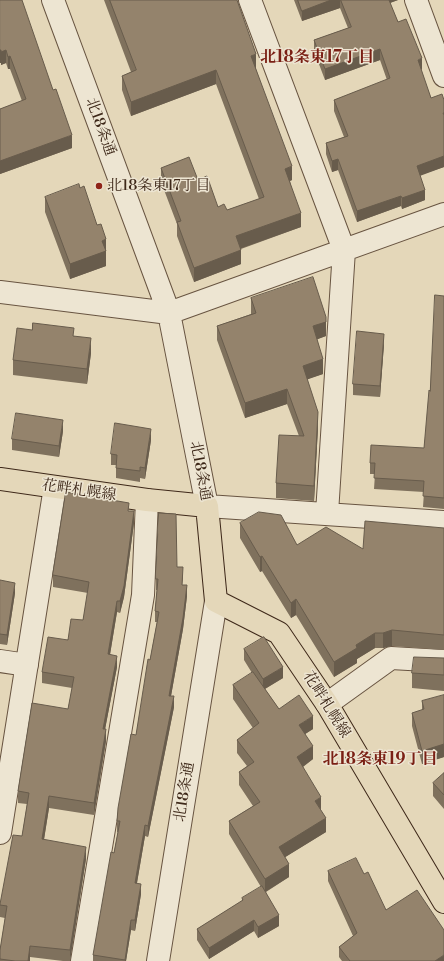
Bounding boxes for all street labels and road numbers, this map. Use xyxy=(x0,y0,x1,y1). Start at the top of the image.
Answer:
street label: 北18条通 xyxy=(81,96,119,158)
street label: 北18条通 xyxy=(185,440,215,502)
street label: 花畔札幌線 xyxy=(41,477,117,505)
street label: 花畔札幌線 xyxy=(298,668,354,742)
street label: 北18条通 xyxy=(171,761,199,823)

